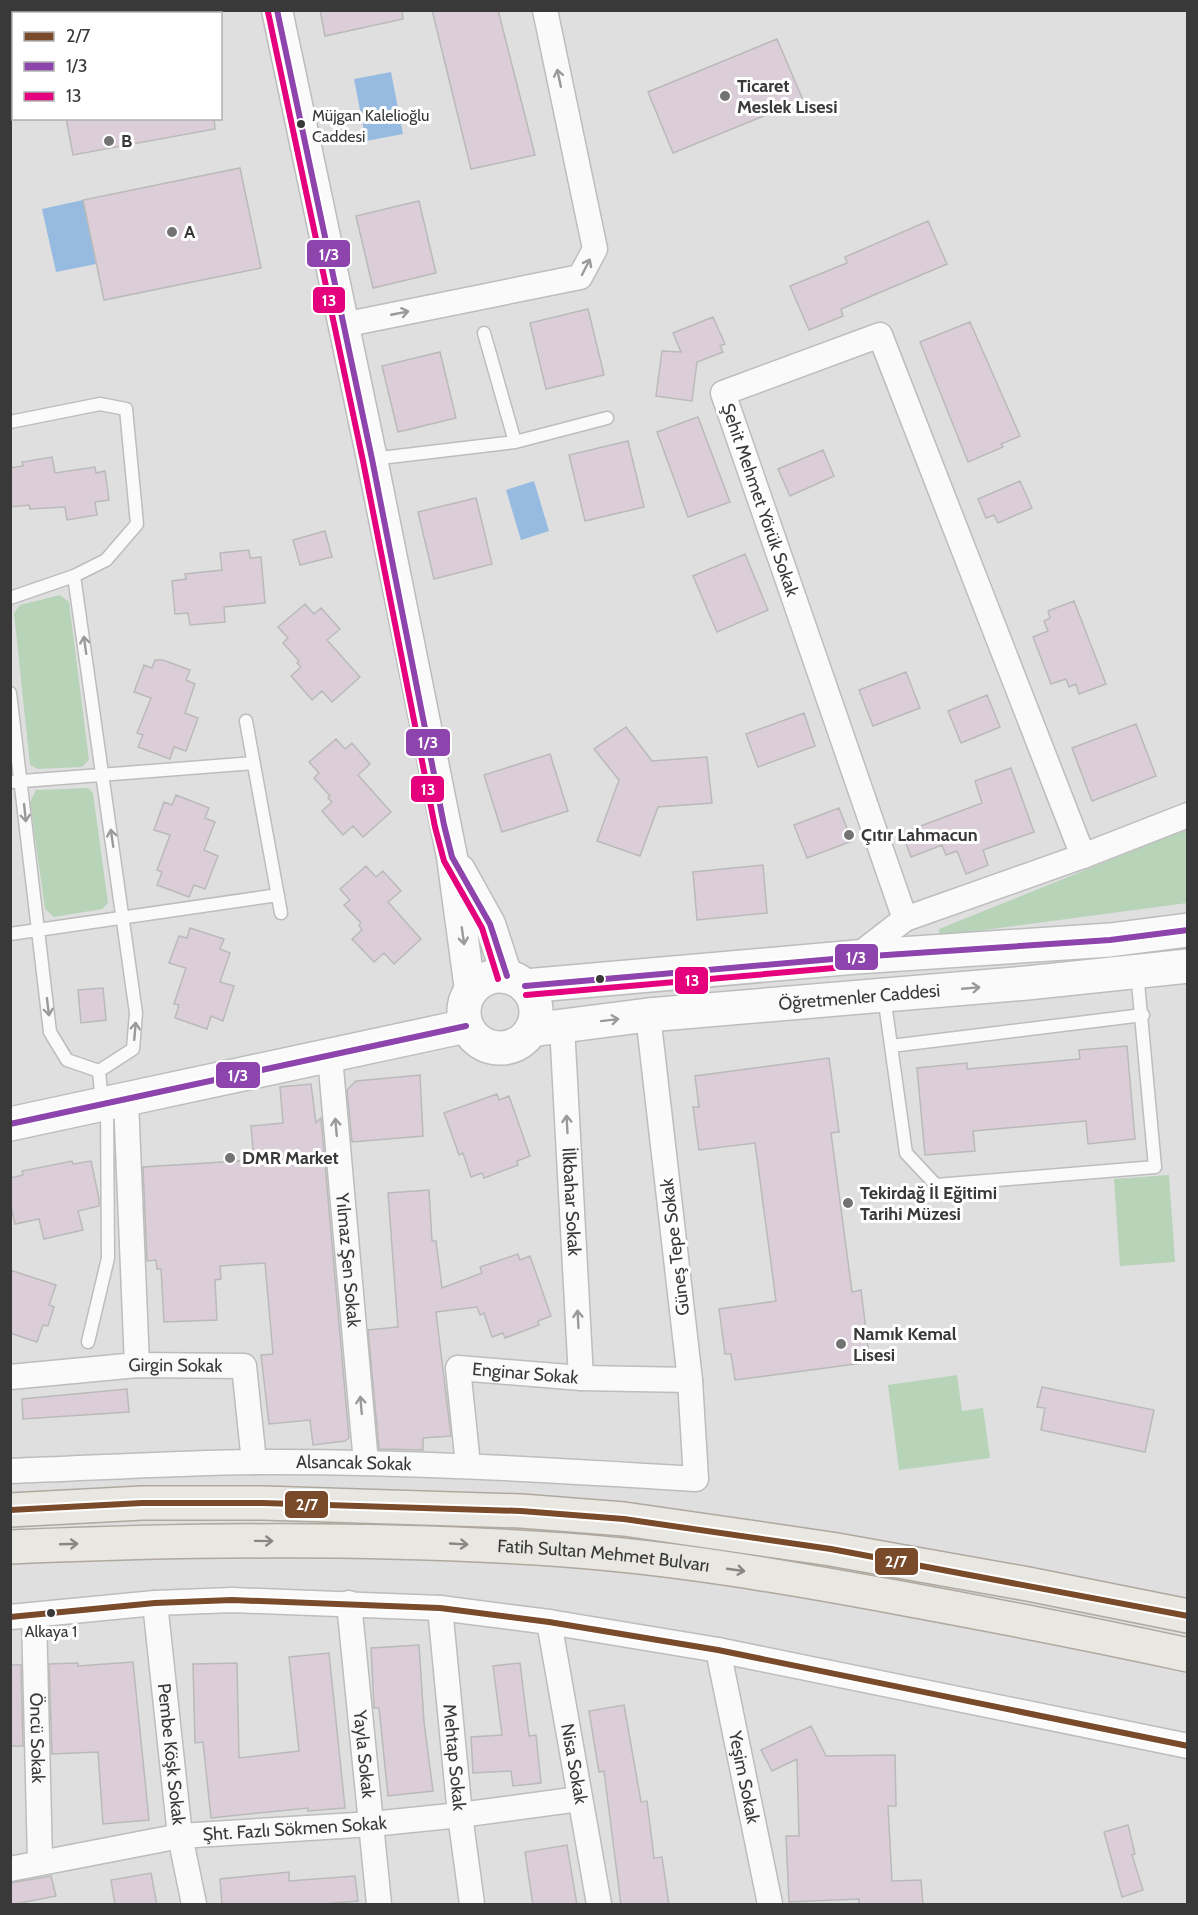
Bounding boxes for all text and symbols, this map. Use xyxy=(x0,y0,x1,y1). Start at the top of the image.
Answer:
legend xyxy=(12,12,222,120)
text: 2/7 xyxy=(66,25,90,47)
text: 1/3 xyxy=(66,55,87,77)
one-way arrow xyxy=(553,69,564,89)
place label: Ticaret Meslek Lisesi xyxy=(737,75,837,118)
text: 13 xyxy=(66,85,82,107)
marker: Ticaret Meslek Lisesi xyxy=(718,89,732,103)
place label: Müjgan Kalelioğlu Caddesi xyxy=(312,106,430,146)
marker: Müjgan Kalelioğlu Caddesi xyxy=(295,118,307,130)
place label: B xyxy=(121,130,132,152)
marker: B xyxy=(102,134,116,148)
place label: A xyxy=(184,221,196,243)
marker: A xyxy=(165,225,179,239)
line badge: 1/3 xyxy=(306,239,351,268)
text: 1/3 xyxy=(319,245,339,264)
one-way arrow xyxy=(581,259,592,277)
line badge: 13 xyxy=(312,286,346,314)
text: 13 xyxy=(322,291,336,310)
one-way arrow xyxy=(390,307,410,318)
street label: Şehit Mehmet Yörük Sokak xyxy=(717,401,804,600)
one-way arrow xyxy=(79,635,90,655)
line badge: 1/3 xyxy=(405,728,451,757)
text: 1/3 xyxy=(418,733,438,752)
line badge: 13 xyxy=(410,775,445,803)
text: 13 xyxy=(421,780,435,799)
one-way arrow xyxy=(19,803,30,823)
place label: Çıtır Lahmacun xyxy=(861,824,978,846)
marker: Çıtır Lahmacun xyxy=(842,828,856,842)
one-way arrow xyxy=(106,829,117,848)
one-way arrow xyxy=(457,925,468,945)
line badge: 1/3 xyxy=(834,943,879,971)
text: 1/3 xyxy=(846,948,866,967)
line badge: 13 xyxy=(674,966,709,995)
text: 13 xyxy=(685,971,699,990)
unlabelled marker xyxy=(594,973,606,985)
street label: Öğretmenler Caddesi xyxy=(778,979,941,1015)
one-way arrow xyxy=(961,982,981,993)
one-way arrow xyxy=(42,997,53,1016)
one-way arrow xyxy=(599,1014,619,1025)
one-way arrow xyxy=(130,1022,141,1042)
line badge: 1/3 xyxy=(215,1061,261,1089)
text: 1/3 xyxy=(228,1066,248,1085)
one-way arrow xyxy=(561,1115,572,1135)
one-way arrow xyxy=(330,1117,341,1137)
place label: DMR Market xyxy=(242,1147,339,1169)
street label: İlkbahar Sokak xyxy=(558,1147,585,1258)
marker: DMR Market xyxy=(223,1151,237,1165)
street label: Güneş Tepe Sokak xyxy=(656,1176,694,1317)
place label: Tekirdağ İl Eğitimi Tarihi Müzesi xyxy=(860,1182,997,1225)
street label: Yılmaz Şen Sokak xyxy=(331,1191,365,1329)
marker: Tekirdağ İl Eğitimi Tarihi Müzesi xyxy=(841,1196,855,1210)
one-way arrow xyxy=(572,1310,583,1330)
place label: Namık Kemal Lisesi xyxy=(853,1323,957,1366)
marker: Namık Kemal Lisesi xyxy=(834,1337,848,1351)
street label: Girgin Sokak xyxy=(128,1354,223,1377)
street label: Enginar Sokak xyxy=(471,1358,580,1389)
one-way arrow xyxy=(355,1395,366,1415)
street label: Alsancak Sokak xyxy=(296,1451,413,1475)
line badge: 2/7 xyxy=(284,1490,329,1519)
text: 2/7 xyxy=(296,1495,319,1514)
one-way arrow xyxy=(253,1535,273,1546)
street label: Fatih Sultan Mehmet Bulvarı xyxy=(497,1535,711,1577)
one-way arrow xyxy=(58,1539,78,1550)
one-way arrow xyxy=(448,1539,468,1550)
line badge: 2/7 xyxy=(874,1547,919,1576)
text: 2/7 xyxy=(885,1552,908,1571)
one-way arrow xyxy=(726,1565,746,1576)
marker: Alkaya 1 xyxy=(45,1607,57,1619)
place label: Alkaya 1 xyxy=(25,1622,77,1641)
street label: Pembe Köşk Sokak xyxy=(153,1682,190,1827)
street label: Öncü Sokak xyxy=(25,1692,49,1784)
street label: Mehtap Sokak xyxy=(438,1703,471,1813)
street label: Yayla Sokak xyxy=(349,1708,379,1800)
street label: Nisa Sokak xyxy=(556,1722,592,1807)
street label: Yeşim Sokak xyxy=(724,1728,764,1827)
street label: Şht. Fazlı Sökmen Sokak xyxy=(202,1811,389,1846)

